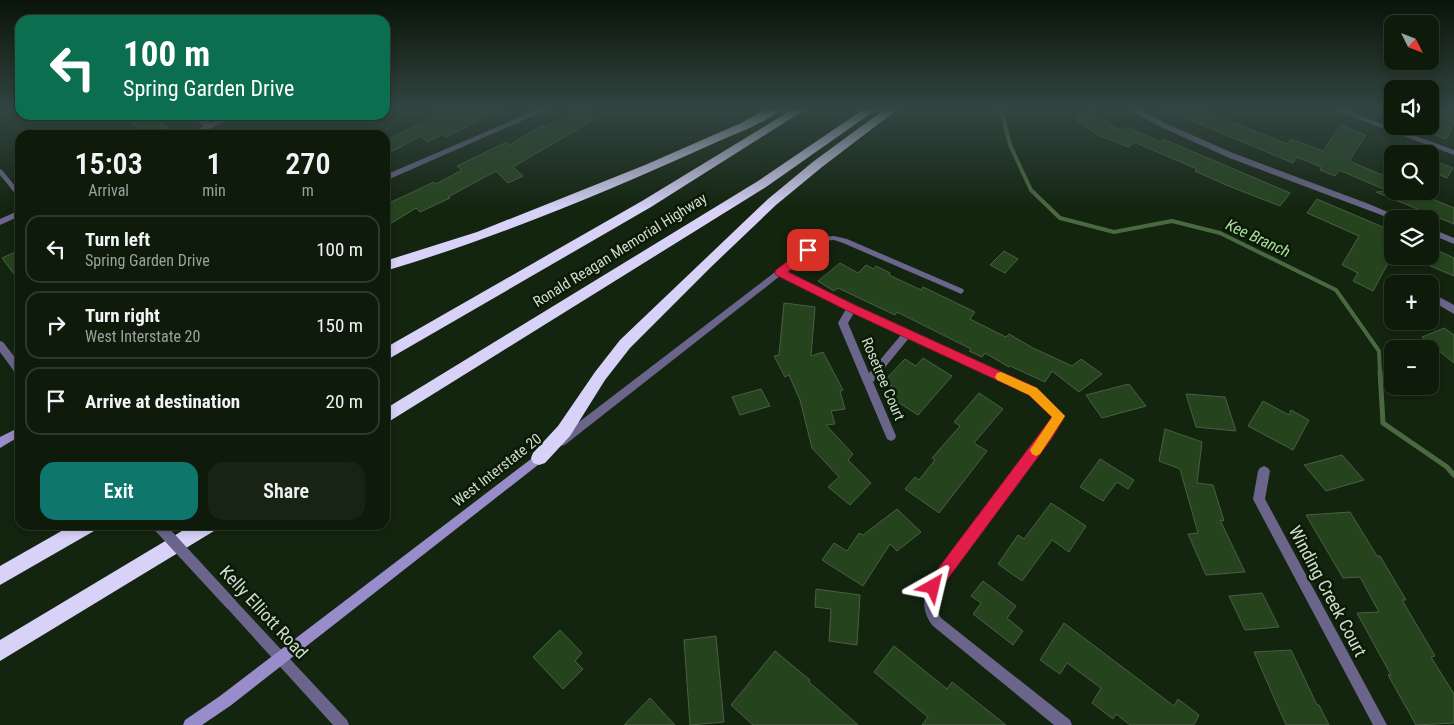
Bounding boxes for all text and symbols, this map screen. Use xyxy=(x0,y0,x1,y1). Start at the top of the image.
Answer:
north arrow xyxy=(1384,15,1439,70)
map controls xyxy=(1384,15,1439,395)
text: 100 m xyxy=(123,34,210,75)
icon: left xyxy=(40,35,105,100)
text: Spring Garden Drive xyxy=(123,76,294,101)
button: sound xyxy=(1384,80,1439,135)
button: search xyxy=(1384,145,1439,200)
text: 15:03 xyxy=(74,146,143,181)
text: 1 xyxy=(206,146,222,181)
text: 270 xyxy=(285,146,330,181)
text: Arrival xyxy=(88,181,129,200)
text: min xyxy=(202,181,226,200)
text: m xyxy=(302,181,314,200)
street label: Ronald Reagan Memorial Highway xyxy=(530,189,710,311)
button: layers xyxy=(1384,210,1439,265)
water label: Kee Branch xyxy=(1223,215,1293,261)
text: Turn left xyxy=(85,228,150,251)
pin xyxy=(787,229,829,271)
icon: left xyxy=(42,235,70,263)
icon: arrive xyxy=(794,236,822,264)
text: 100 m xyxy=(316,238,363,261)
text: Spring Garden Drive xyxy=(85,251,210,270)
button: + xyxy=(1384,275,1439,330)
text: Turn right xyxy=(85,304,160,327)
icon: right xyxy=(42,311,70,339)
text: 150 m xyxy=(316,314,363,337)
text: West Interstate 20 xyxy=(85,327,200,346)
street label: Rosetree Court xyxy=(857,335,909,423)
button: − xyxy=(1384,340,1439,395)
icon: arrive xyxy=(42,387,70,415)
text: Arrive at destination xyxy=(85,390,240,413)
text: 20 m xyxy=(326,390,363,413)
street label: West Interstate 20 xyxy=(449,430,545,510)
button: Exit xyxy=(40,462,198,520)
button: Share xyxy=(208,462,365,520)
street label: Winding Creek Court xyxy=(1285,522,1371,660)
position arrow xyxy=(906,560,958,612)
street label: Kelly Elliott Road xyxy=(216,561,312,663)

